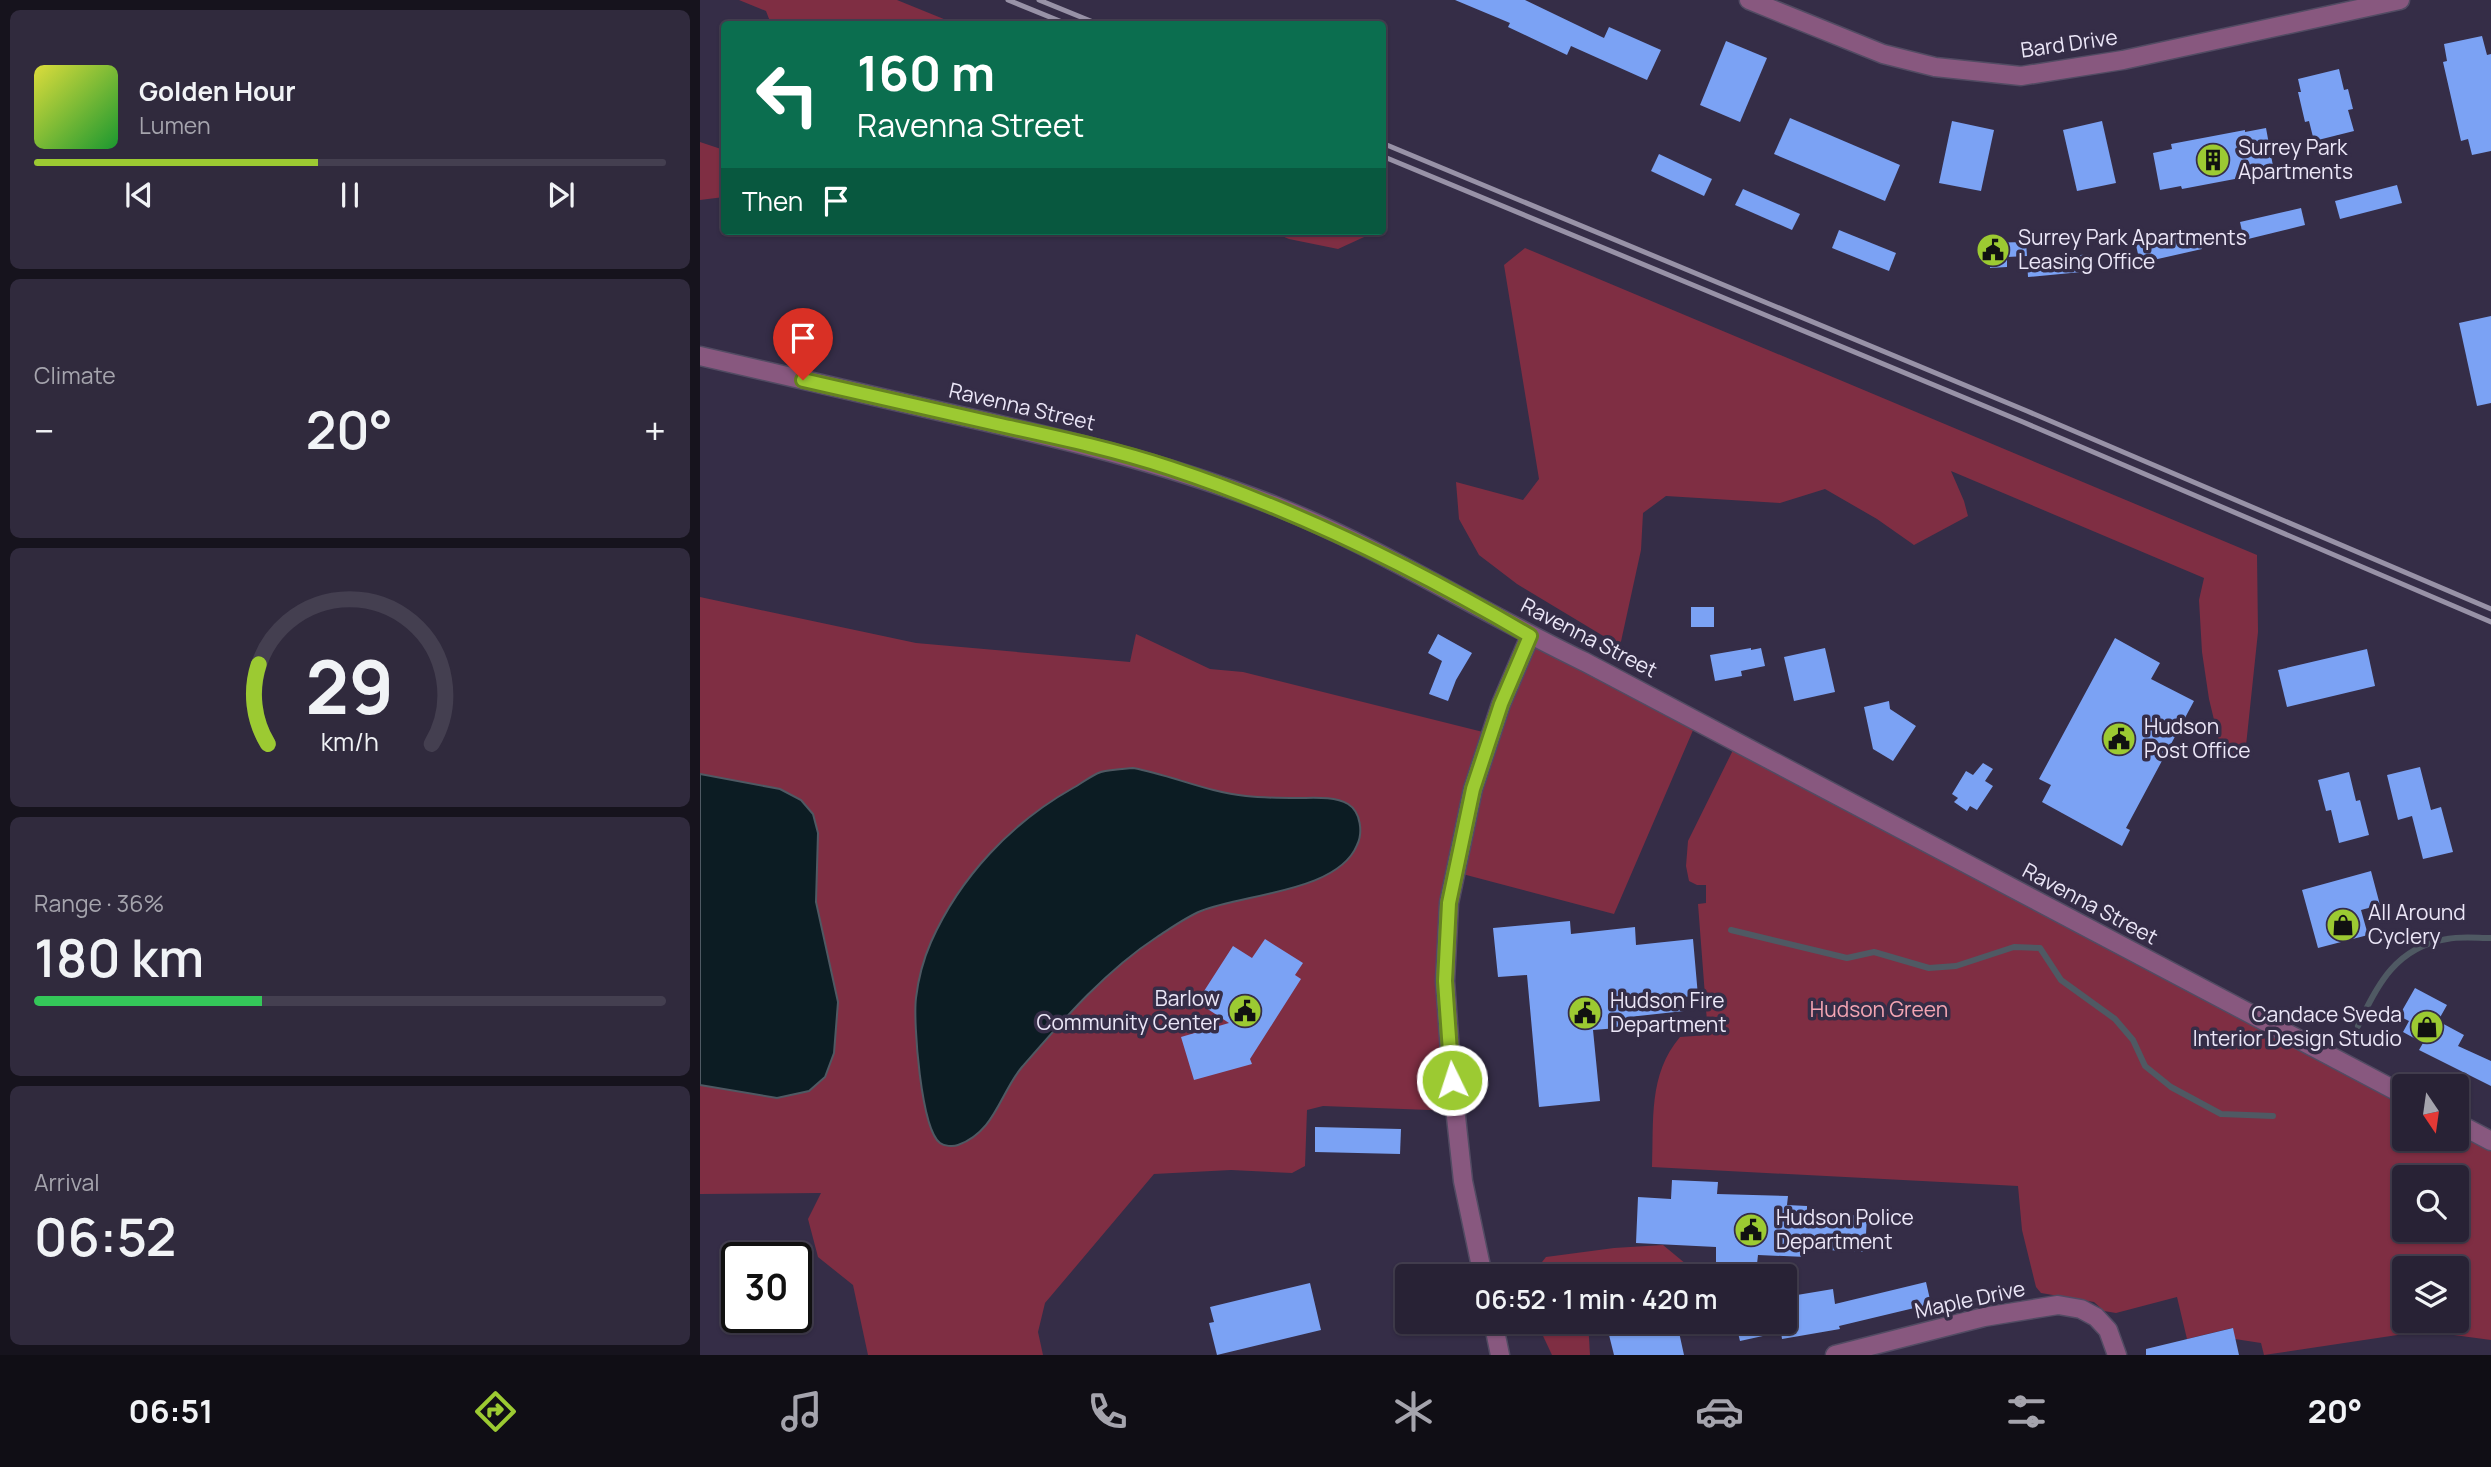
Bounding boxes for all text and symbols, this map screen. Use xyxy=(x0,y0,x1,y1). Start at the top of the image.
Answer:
street label: Bard Drive xyxy=(2019,22,2119,64)
text: 160 m xyxy=(857,39,995,106)
icon: left xyxy=(742,49,833,140)
text: Golden Hour xyxy=(139,73,296,109)
text: Ravenna Street xyxy=(857,103,1084,147)
text: Lumen xyxy=(139,109,211,141)
place label: Surrey Park Apartments xyxy=(2238,133,2353,185)
building icon: Surrey Park Apartments xyxy=(2194,141,2232,179)
icon: previous xyxy=(120,176,158,214)
icon: pause xyxy=(331,176,369,214)
icon: next xyxy=(542,176,580,214)
icon: arrive xyxy=(817,182,855,220)
text: Then xyxy=(742,183,803,219)
place label: Surrey Park Apartments Leasing Office xyxy=(2018,223,2247,275)
public building icon: Surrey Park Apartments Leasing Office xyxy=(1974,231,2012,269)
pin xyxy=(773,308,833,380)
icon: arrive xyxy=(784,319,822,357)
text: Climate xyxy=(34,359,116,391)
street label: Ravenna Street xyxy=(946,376,1098,436)
text: 20° xyxy=(306,394,393,465)
text: − xyxy=(34,404,55,456)
text: + xyxy=(644,404,666,456)
street label: Ravenna Street xyxy=(1517,591,1662,683)
text: 29 xyxy=(306,636,394,736)
place label: Hudson Post Office xyxy=(2144,712,2250,764)
public building icon: Hudson Post Office xyxy=(2100,720,2138,758)
text: km/h xyxy=(321,723,379,758)
street label: Ravenna Street xyxy=(2018,856,2163,950)
text: Range · 36% xyxy=(34,887,164,919)
place label: All Around Cyclery xyxy=(2368,898,2466,950)
shop icon: All Around Cyclery xyxy=(2324,906,2362,944)
text: 180 km xyxy=(34,922,204,993)
place label: Barlow Community Center xyxy=(1036,984,1220,1036)
place label: Hudson Fire Department xyxy=(1610,986,1727,1038)
public building icon: Barlow Community Center xyxy=(1226,992,1264,1030)
public building icon: Hudson Fire Department xyxy=(1566,994,1604,1032)
park label: Hudson Green xyxy=(1810,995,1948,1023)
place label: Candace Sveda Interior Design Studio xyxy=(2193,1000,2402,1052)
shop icon: Candace Sveda Interior Design Studio xyxy=(2408,1008,2446,1046)
position arrow xyxy=(1415,1043,1489,1117)
north arrow xyxy=(2392,1074,2469,1152)
map controls xyxy=(2392,1074,2469,1333)
button: search xyxy=(2392,1165,2469,1242)
text: Arrival xyxy=(34,1166,100,1198)
text: 06:52 xyxy=(34,1201,176,1272)
place label: Hudson Police Department xyxy=(1776,1203,1914,1255)
public building icon: Hudson Police Department xyxy=(1732,1211,1770,1249)
speed limit sign: 30 xyxy=(721,1242,812,1333)
button: layers xyxy=(2392,1256,2469,1333)
street label: Maple Drive xyxy=(1912,1274,2028,1324)
text: 06:52 · 1 min · 420 m xyxy=(1475,1281,1717,1317)
icon: directions xyxy=(471,1387,520,1436)
icon: music xyxy=(777,1387,826,1436)
icon: phone xyxy=(1083,1387,1132,1436)
icon: climate xyxy=(1389,1387,1438,1436)
icon: car xyxy=(1695,1387,1744,1436)
icon: filters xyxy=(2002,1387,2051,1436)
text: 06:51 xyxy=(129,1389,213,1433)
text: 20° xyxy=(2308,1389,2362,1433)

